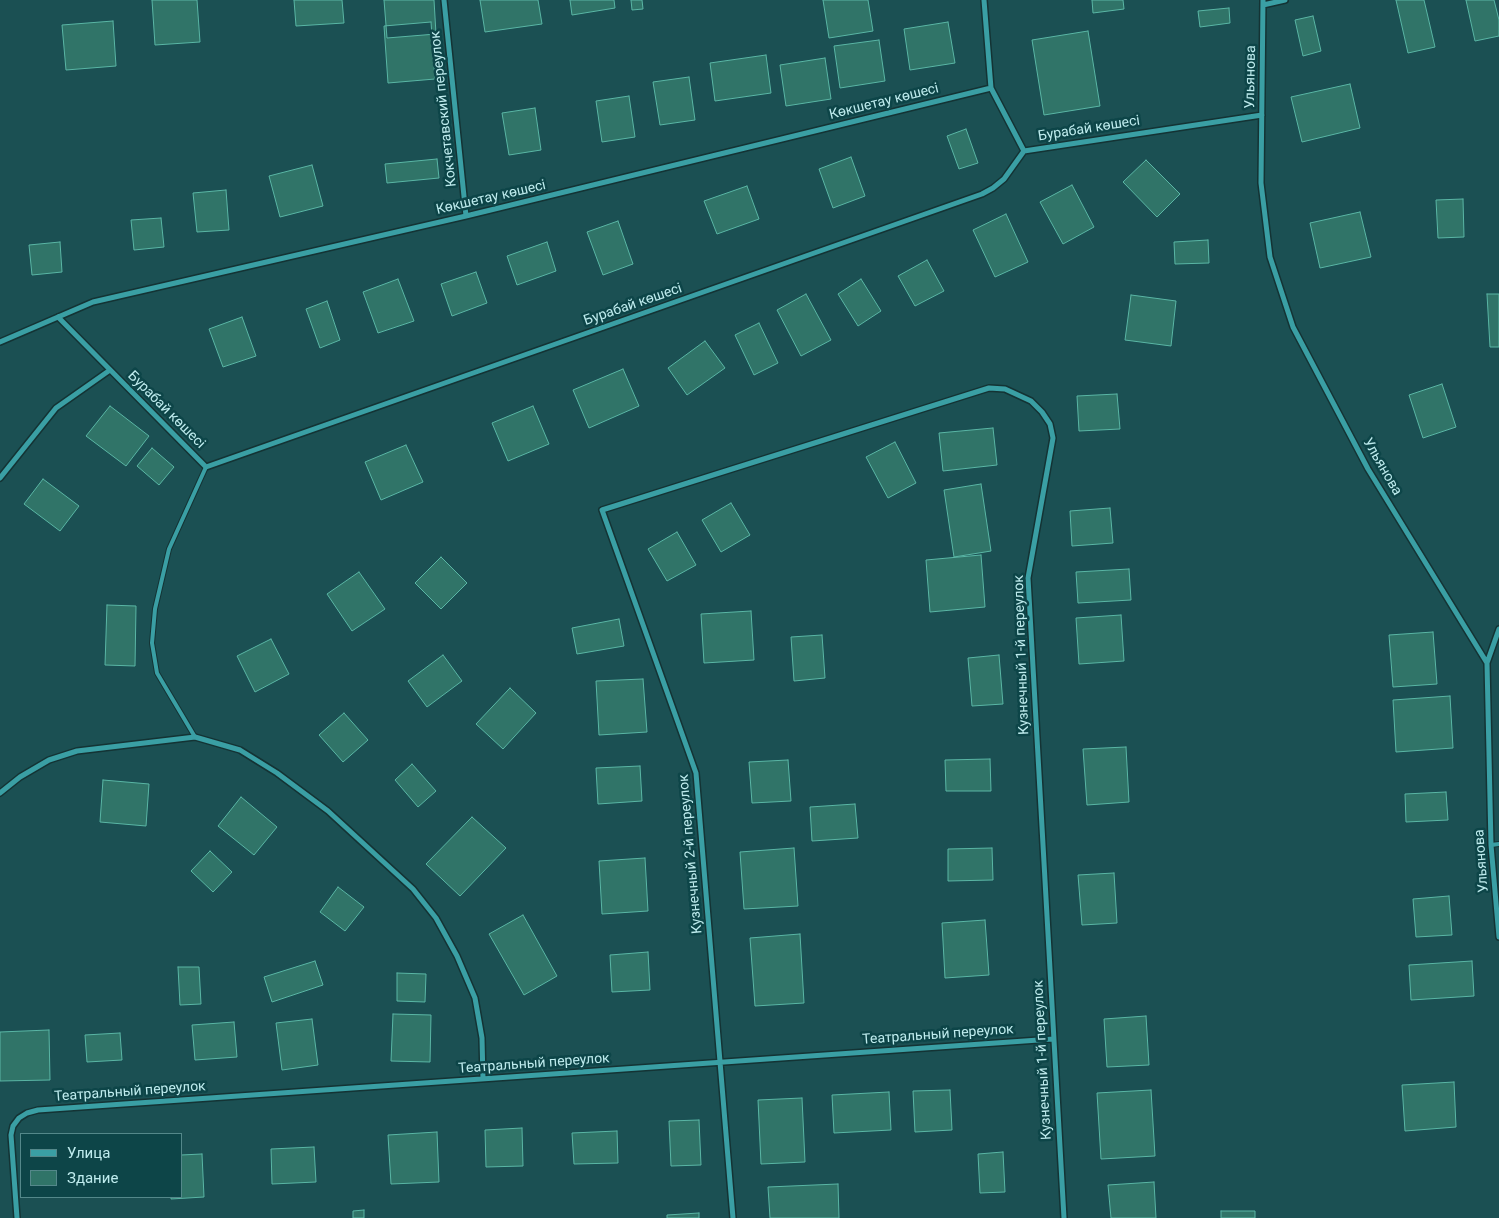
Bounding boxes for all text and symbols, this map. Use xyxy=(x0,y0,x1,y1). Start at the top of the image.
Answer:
street label: Кокчетавский переулок xyxy=(427,30,461,188)
street label: Ульянова xyxy=(1242,45,1260,109)
street label: Көкшетау көшесі xyxy=(828,80,940,124)
street label: Бурабай көшесі xyxy=(1037,113,1141,145)
street label: Көкшетау көшесі xyxy=(434,177,548,219)
street label: Бурабай көшесі xyxy=(582,280,684,330)
street label: Бурабай көшесі xyxy=(124,368,208,452)
street label: Ульянова xyxy=(1359,435,1405,499)
street label: Кузнечный 1-й переулок xyxy=(1011,575,1033,735)
street label: Кузнечный 2-й переулок xyxy=(676,774,706,934)
street label: Ульянова xyxy=(1471,829,1493,893)
street label: Кузнечный 1-й переулок xyxy=(1030,980,1056,1140)
street label: Театральный переулок xyxy=(862,1021,1014,1049)
street label: Театральный переулок xyxy=(458,1050,610,1078)
street label: Театральный переулок xyxy=(54,1078,206,1106)
legend xyxy=(20,1133,182,1198)
text: Улица xyxy=(67,1144,110,1162)
text: Здание xyxy=(67,1169,118,1187)

